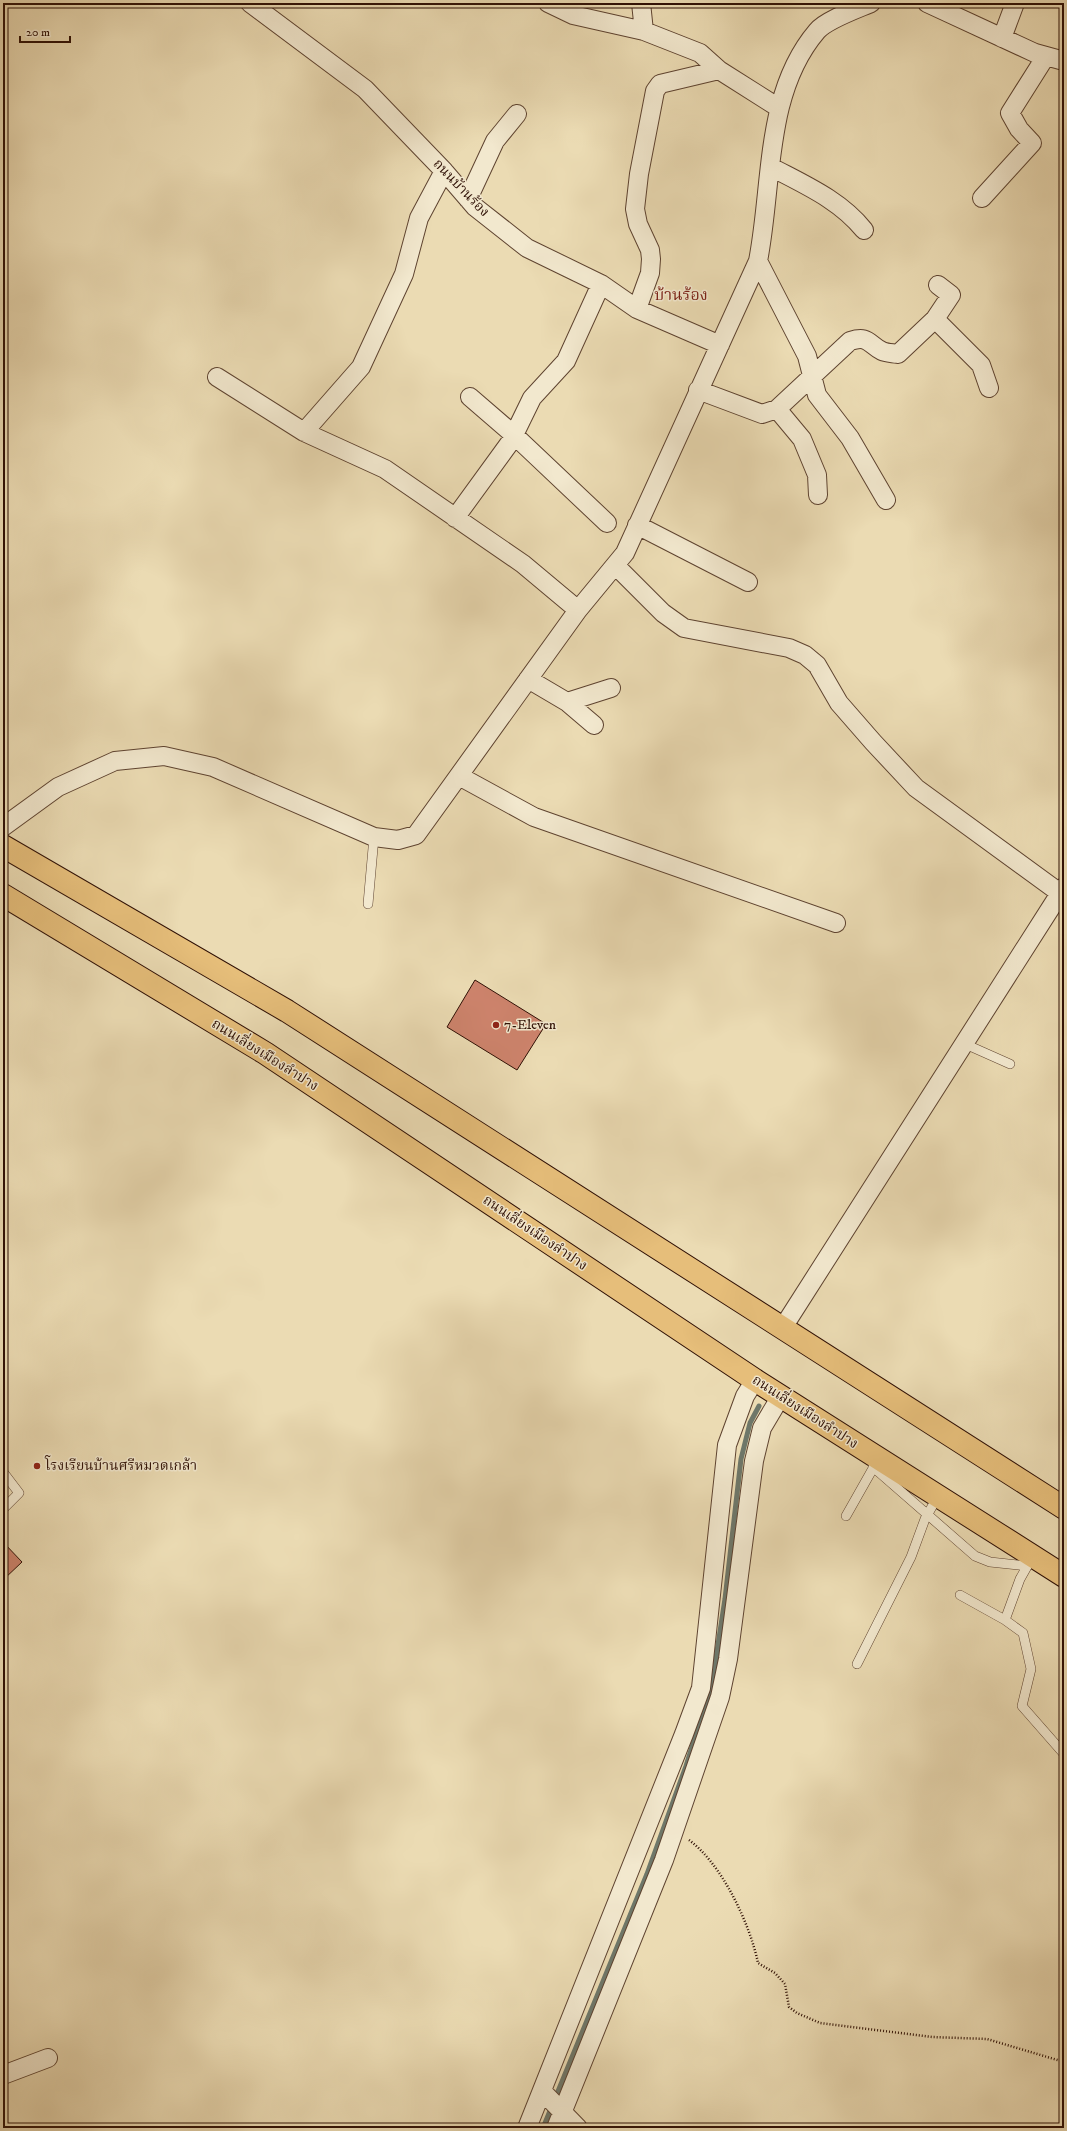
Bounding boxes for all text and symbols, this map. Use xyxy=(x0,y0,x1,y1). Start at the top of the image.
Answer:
scale bar xyxy=(20,18,70,44)
text: 20 m xyxy=(26,25,50,40)
street label: ถนนบ้านร้อง xyxy=(429,155,493,221)
district label: บ้านร้อง xyxy=(654,285,708,305)
street label: ถนนเลี่ยงเมืองลำปาง xyxy=(208,1013,323,1095)
place label: 7-Eleven xyxy=(504,1016,557,1034)
marker: 7-Eleven xyxy=(491,1020,501,1030)
street label: ถนนเลี่ยงเมืองลำปาง xyxy=(479,1190,592,1275)
street label: ถนนเลี่ยงเมืองลำปาง xyxy=(749,1369,862,1453)
place label: โรงเรียนบ้านศรีหมวดเกล้า xyxy=(44,1455,197,1475)
marker: โรงเรียนบ้านศรีหมวดเกล้า xyxy=(32,1461,42,1471)

